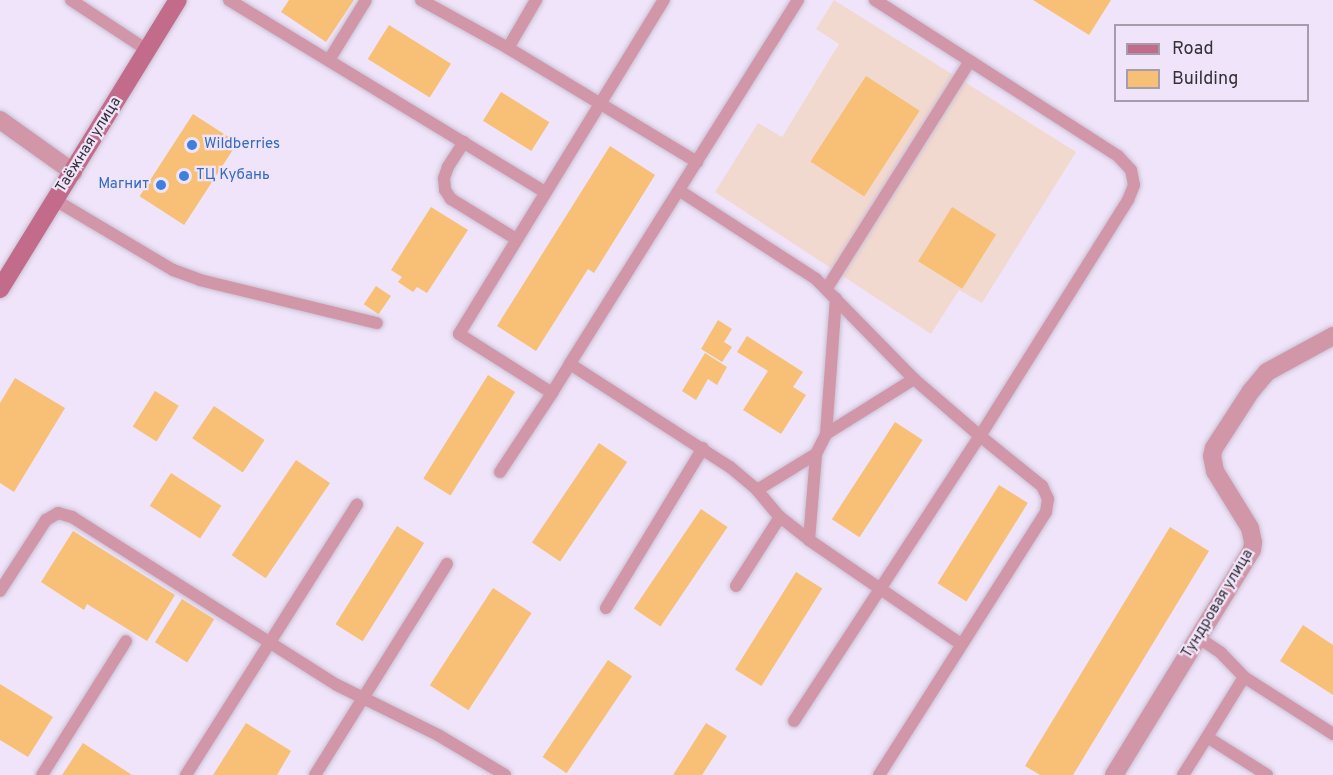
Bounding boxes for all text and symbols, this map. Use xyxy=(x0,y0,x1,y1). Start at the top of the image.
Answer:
legend xyxy=(1114,24,1309,102)
text: Road xyxy=(1172,38,1214,61)
text: Building xyxy=(1172,68,1238,91)
street label: Таёжная улица xyxy=(53,94,125,196)
place label: Wildberries xyxy=(204,136,280,154)
marker: Wildberries xyxy=(185,138,199,152)
place label: ТЦ Кубань xyxy=(196,167,270,185)
marker: ТЦ Кубань xyxy=(177,169,191,183)
place label: Магнит xyxy=(98,176,149,194)
marker: Магнит xyxy=(154,178,168,192)
street label: Тундровая улица xyxy=(1178,546,1258,662)

